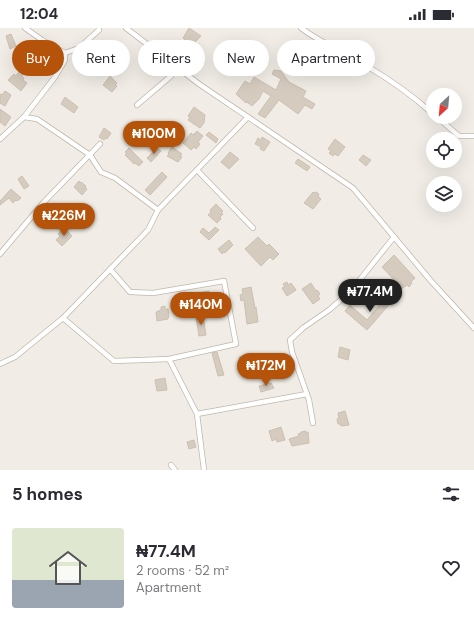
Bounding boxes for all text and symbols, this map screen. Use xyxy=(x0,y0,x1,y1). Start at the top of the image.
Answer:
text: 12:04 xyxy=(20,4,58,24)
chip: Buy xyxy=(12,40,64,76)
chip: Rent xyxy=(72,40,130,76)
chip: Filters xyxy=(138,40,205,76)
chip: New xyxy=(213,40,269,76)
chip: Apartment xyxy=(277,40,375,76)
north arrow xyxy=(426,88,462,124)
map controls xyxy=(426,88,462,212)
pin: ₦100M xyxy=(126,121,182,155)
text: ₦100M xyxy=(132,125,176,142)
button: locate xyxy=(426,132,462,168)
button: layers xyxy=(426,176,462,212)
pin: ₦226M xyxy=(36,203,92,237)
text: ₦226M xyxy=(42,207,86,224)
pin: ₦77.4M xyxy=(337,279,403,313)
text: ₦77.4M xyxy=(347,283,393,300)
pin: ₦140M xyxy=(173,292,229,326)
text: ₦140M xyxy=(179,296,223,313)
pin: ₦172M xyxy=(238,353,294,387)
text: ₦172M xyxy=(246,357,286,374)
text: 5 homes xyxy=(12,483,83,505)
icon: filters xyxy=(440,483,462,505)
text: ₦77.4M xyxy=(136,540,196,562)
icon: home xyxy=(44,544,92,592)
icon: heart xyxy=(440,557,462,579)
text: 2 rooms · 52 m² xyxy=(136,562,229,579)
text: Apartment xyxy=(136,579,201,596)

